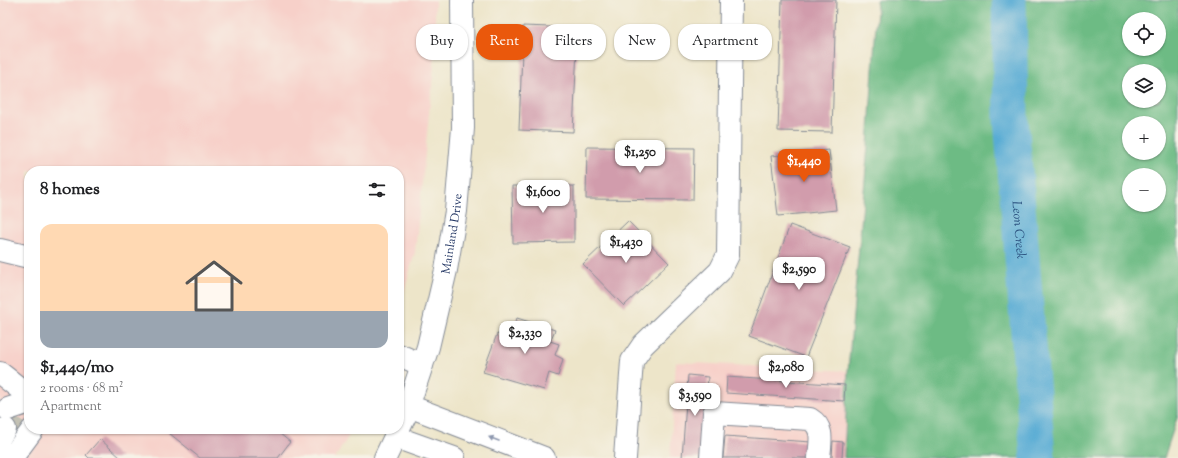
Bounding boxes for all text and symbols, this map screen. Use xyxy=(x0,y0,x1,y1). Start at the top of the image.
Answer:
map controls xyxy=(1122,12,1166,212)
button: locate xyxy=(1122,12,1166,56)
chip: Buy xyxy=(416,24,468,60)
chip: Rent xyxy=(476,24,533,60)
chip: Filters xyxy=(541,24,606,60)
chip: New xyxy=(614,24,670,60)
chip: Apartment xyxy=(678,24,772,60)
button: layers xyxy=(1122,64,1166,108)
button: + xyxy=(1122,116,1166,160)
pin: $1,250 xyxy=(607,140,673,174)
text: $1,250 xyxy=(624,144,656,162)
pin: $1,440 xyxy=(771,149,837,183)
text: $1,440 xyxy=(787,153,821,171)
button: − xyxy=(1122,168,1166,212)
text: 8 homes xyxy=(40,178,100,202)
icon: filters xyxy=(366,179,388,201)
pin: $1,600 xyxy=(510,180,576,214)
text: $1,600 xyxy=(526,184,560,202)
street label: Mainland Drive xyxy=(437,193,467,276)
water label: Leon Creek xyxy=(1007,200,1029,260)
pin: $1,430 xyxy=(593,230,659,264)
text: $1,430 xyxy=(609,234,643,252)
icon: home xyxy=(178,250,250,322)
pin: $2,590 xyxy=(766,257,832,291)
text: $2,590 xyxy=(782,261,816,279)
pin: $2,330 xyxy=(492,321,558,355)
text: $2,330 xyxy=(508,325,542,343)
pin: $2,080 xyxy=(753,355,819,389)
text: $1,440/mo xyxy=(40,356,114,380)
text: $2,080 xyxy=(768,359,804,377)
text: 2 rooms · 68 m² xyxy=(40,380,124,398)
pin: $3,590 xyxy=(662,383,728,417)
text: $3,590 xyxy=(678,387,712,405)
text: Apartment xyxy=(40,398,101,416)
one-way arrow xyxy=(488,435,500,441)

